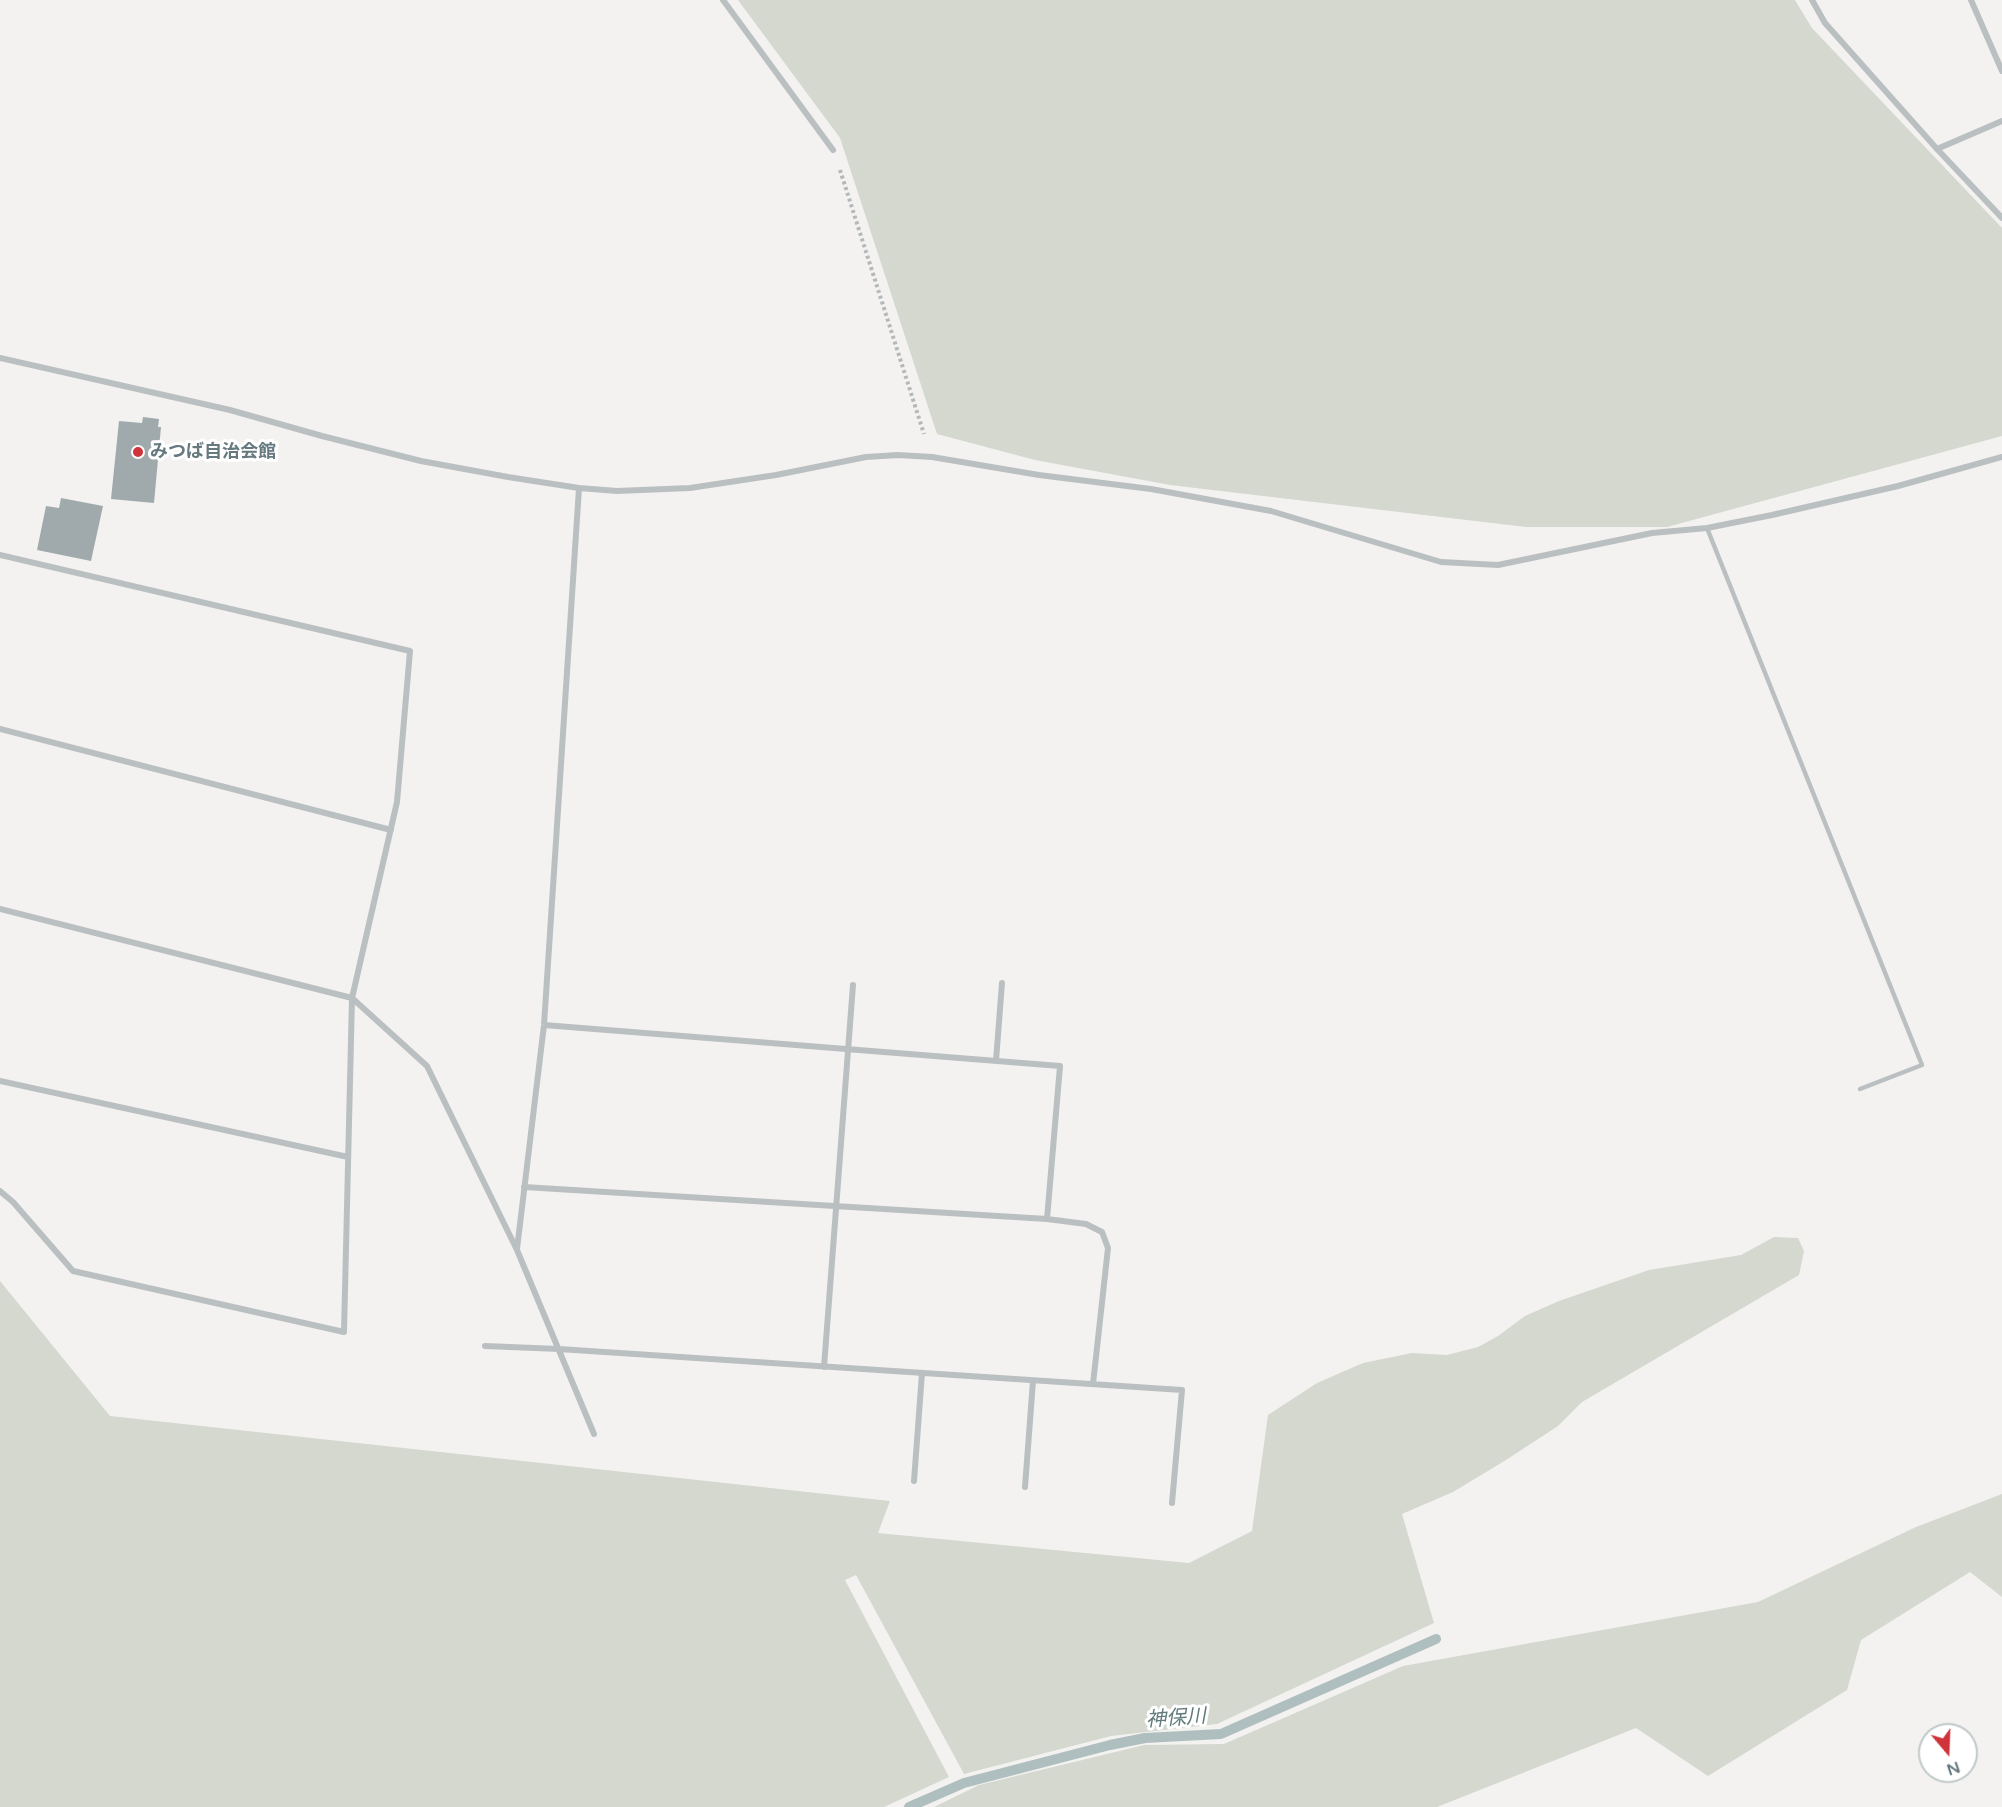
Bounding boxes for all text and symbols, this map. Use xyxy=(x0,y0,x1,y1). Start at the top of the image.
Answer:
place label: みつば自治会館 xyxy=(150,441,276,463)
marker: みつば自治会館 xyxy=(131,445,145,459)
water label: 神保川 xyxy=(1145,1705,1207,1733)
north arrow xyxy=(1918,1723,1978,1783)
text: N xyxy=(1944,1757,1963,1780)

